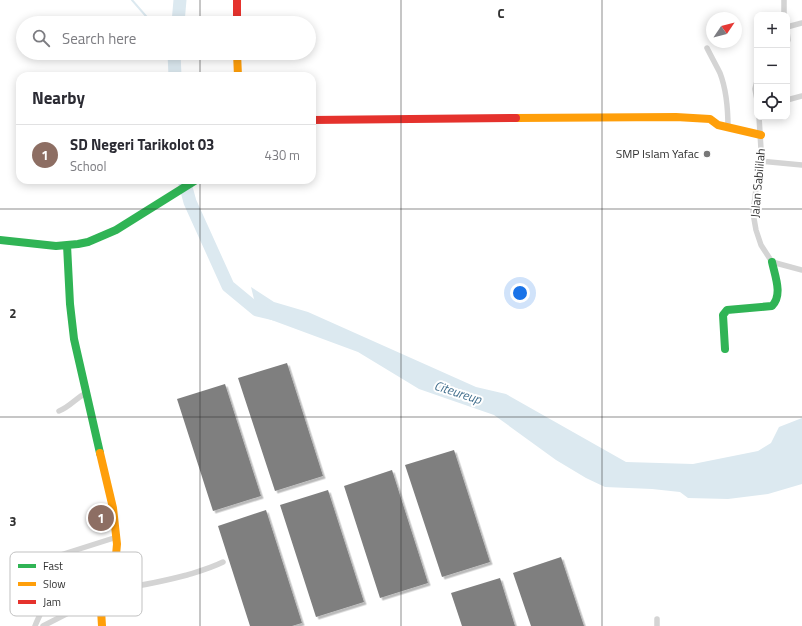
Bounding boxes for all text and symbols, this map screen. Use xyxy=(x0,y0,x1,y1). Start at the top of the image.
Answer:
text: C xyxy=(497,3,505,23)
north arrow xyxy=(706,12,742,48)
map controls xyxy=(754,12,790,120)
button: + xyxy=(754,12,790,48)
search box xyxy=(16,16,316,60)
icon: search xyxy=(30,27,52,49)
text: Search here xyxy=(62,27,136,50)
button: − xyxy=(754,48,790,84)
button: locate xyxy=(754,84,790,120)
text: Nearby xyxy=(32,85,85,111)
text: SD Negeri Tarikolot 03 xyxy=(70,133,214,156)
place label: SMP Islam Yafac xyxy=(616,144,699,163)
text: 1 xyxy=(41,145,49,165)
text: 430 m xyxy=(264,145,300,165)
street label: Jalan Sabililah xyxy=(745,148,770,218)
marker: SMP Islam Yafac xyxy=(702,149,712,159)
text: School xyxy=(70,156,106,176)
your location xyxy=(510,283,530,303)
text: 2 xyxy=(9,303,17,323)
water label: Citeureup xyxy=(432,375,485,409)
pin: 1 xyxy=(88,503,114,533)
text: 3 xyxy=(9,511,17,531)
legend xyxy=(10,552,142,616)
text: Fast xyxy=(43,558,63,574)
text: Slow xyxy=(43,576,66,592)
text: Jam xyxy=(43,594,61,610)

